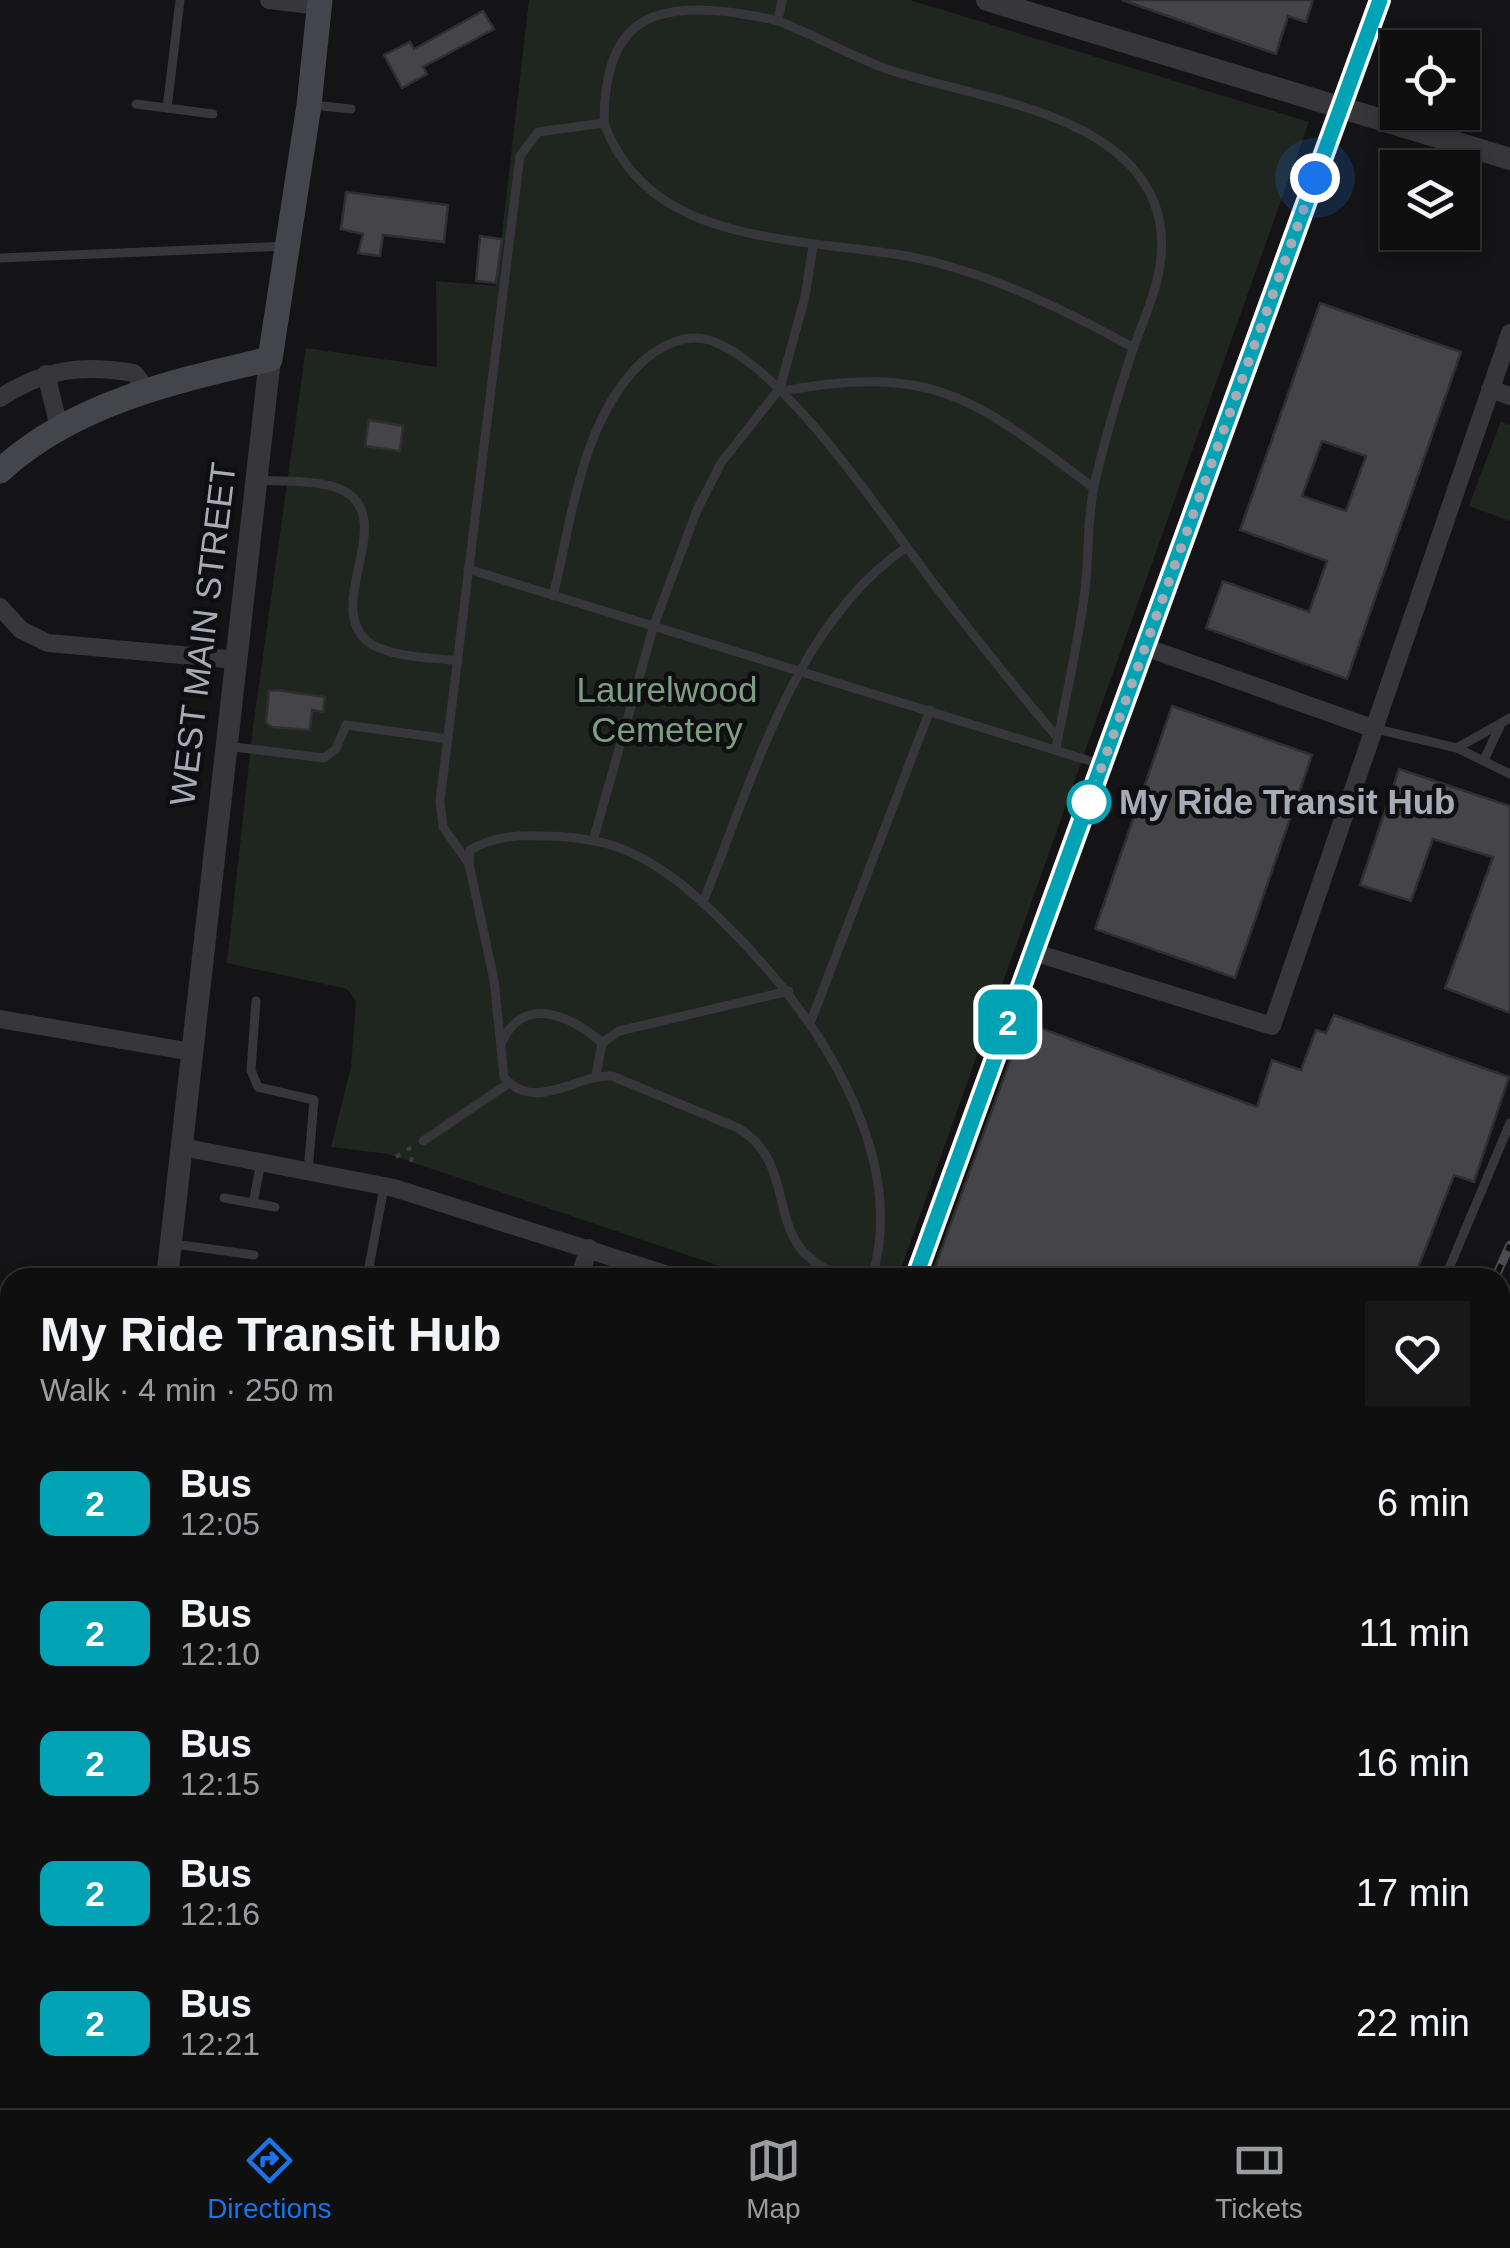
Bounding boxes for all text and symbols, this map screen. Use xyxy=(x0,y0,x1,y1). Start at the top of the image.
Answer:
map controls xyxy=(1380,30,1480,250)
button: locate xyxy=(1380,30,1480,130)
button: layers xyxy=(1380,150,1480,250)
your location xyxy=(1290,153,1340,203)
street label: WEST MAIN STREET xyxy=(162,460,243,808)
park label: Laurelwood Cemetery xyxy=(577,670,757,749)
marker: My Ride Transit Hub xyxy=(1068,781,1110,823)
place label: My Ride Transit Hub xyxy=(1119,782,1455,821)
line badge: 2 xyxy=(976,990,1040,1054)
text: 2 xyxy=(998,1003,1018,1042)
button: heart xyxy=(1365,1301,1470,1406)
text: My Ride Transit Hub xyxy=(40,1308,501,1361)
text: Walk · 4 min · 250 m xyxy=(40,1372,334,1408)
text: Bus xyxy=(180,1463,252,1505)
text: 6 min xyxy=(1377,1482,1470,1524)
text: 2 xyxy=(85,1484,105,1523)
text: 12:05 xyxy=(180,1506,260,1542)
text: Bus xyxy=(180,1593,252,1635)
text: 11 min xyxy=(1359,1612,1470,1654)
text: 2 xyxy=(85,1614,105,1653)
text: 12:10 xyxy=(180,1636,260,1672)
text: Bus xyxy=(180,1723,252,1765)
text: 16 min xyxy=(1356,1742,1470,1784)
text: 2 xyxy=(85,1744,105,1783)
text: 12:15 xyxy=(180,1766,260,1802)
text: Bus xyxy=(180,1853,252,1895)
text: 17 min xyxy=(1356,1872,1470,1914)
text: 2 xyxy=(85,1874,105,1913)
text: 12:16 xyxy=(180,1896,260,1932)
text: Bus xyxy=(180,1983,252,2025)
text: 22 min xyxy=(1356,2002,1470,2044)
text: 2 xyxy=(85,2004,105,2043)
text: 12:21 xyxy=(180,2026,260,2062)
tab: Directions xyxy=(207,2133,332,2225)
tab: Map xyxy=(746,2133,801,2225)
tab: Tickets xyxy=(1215,2133,1303,2225)

